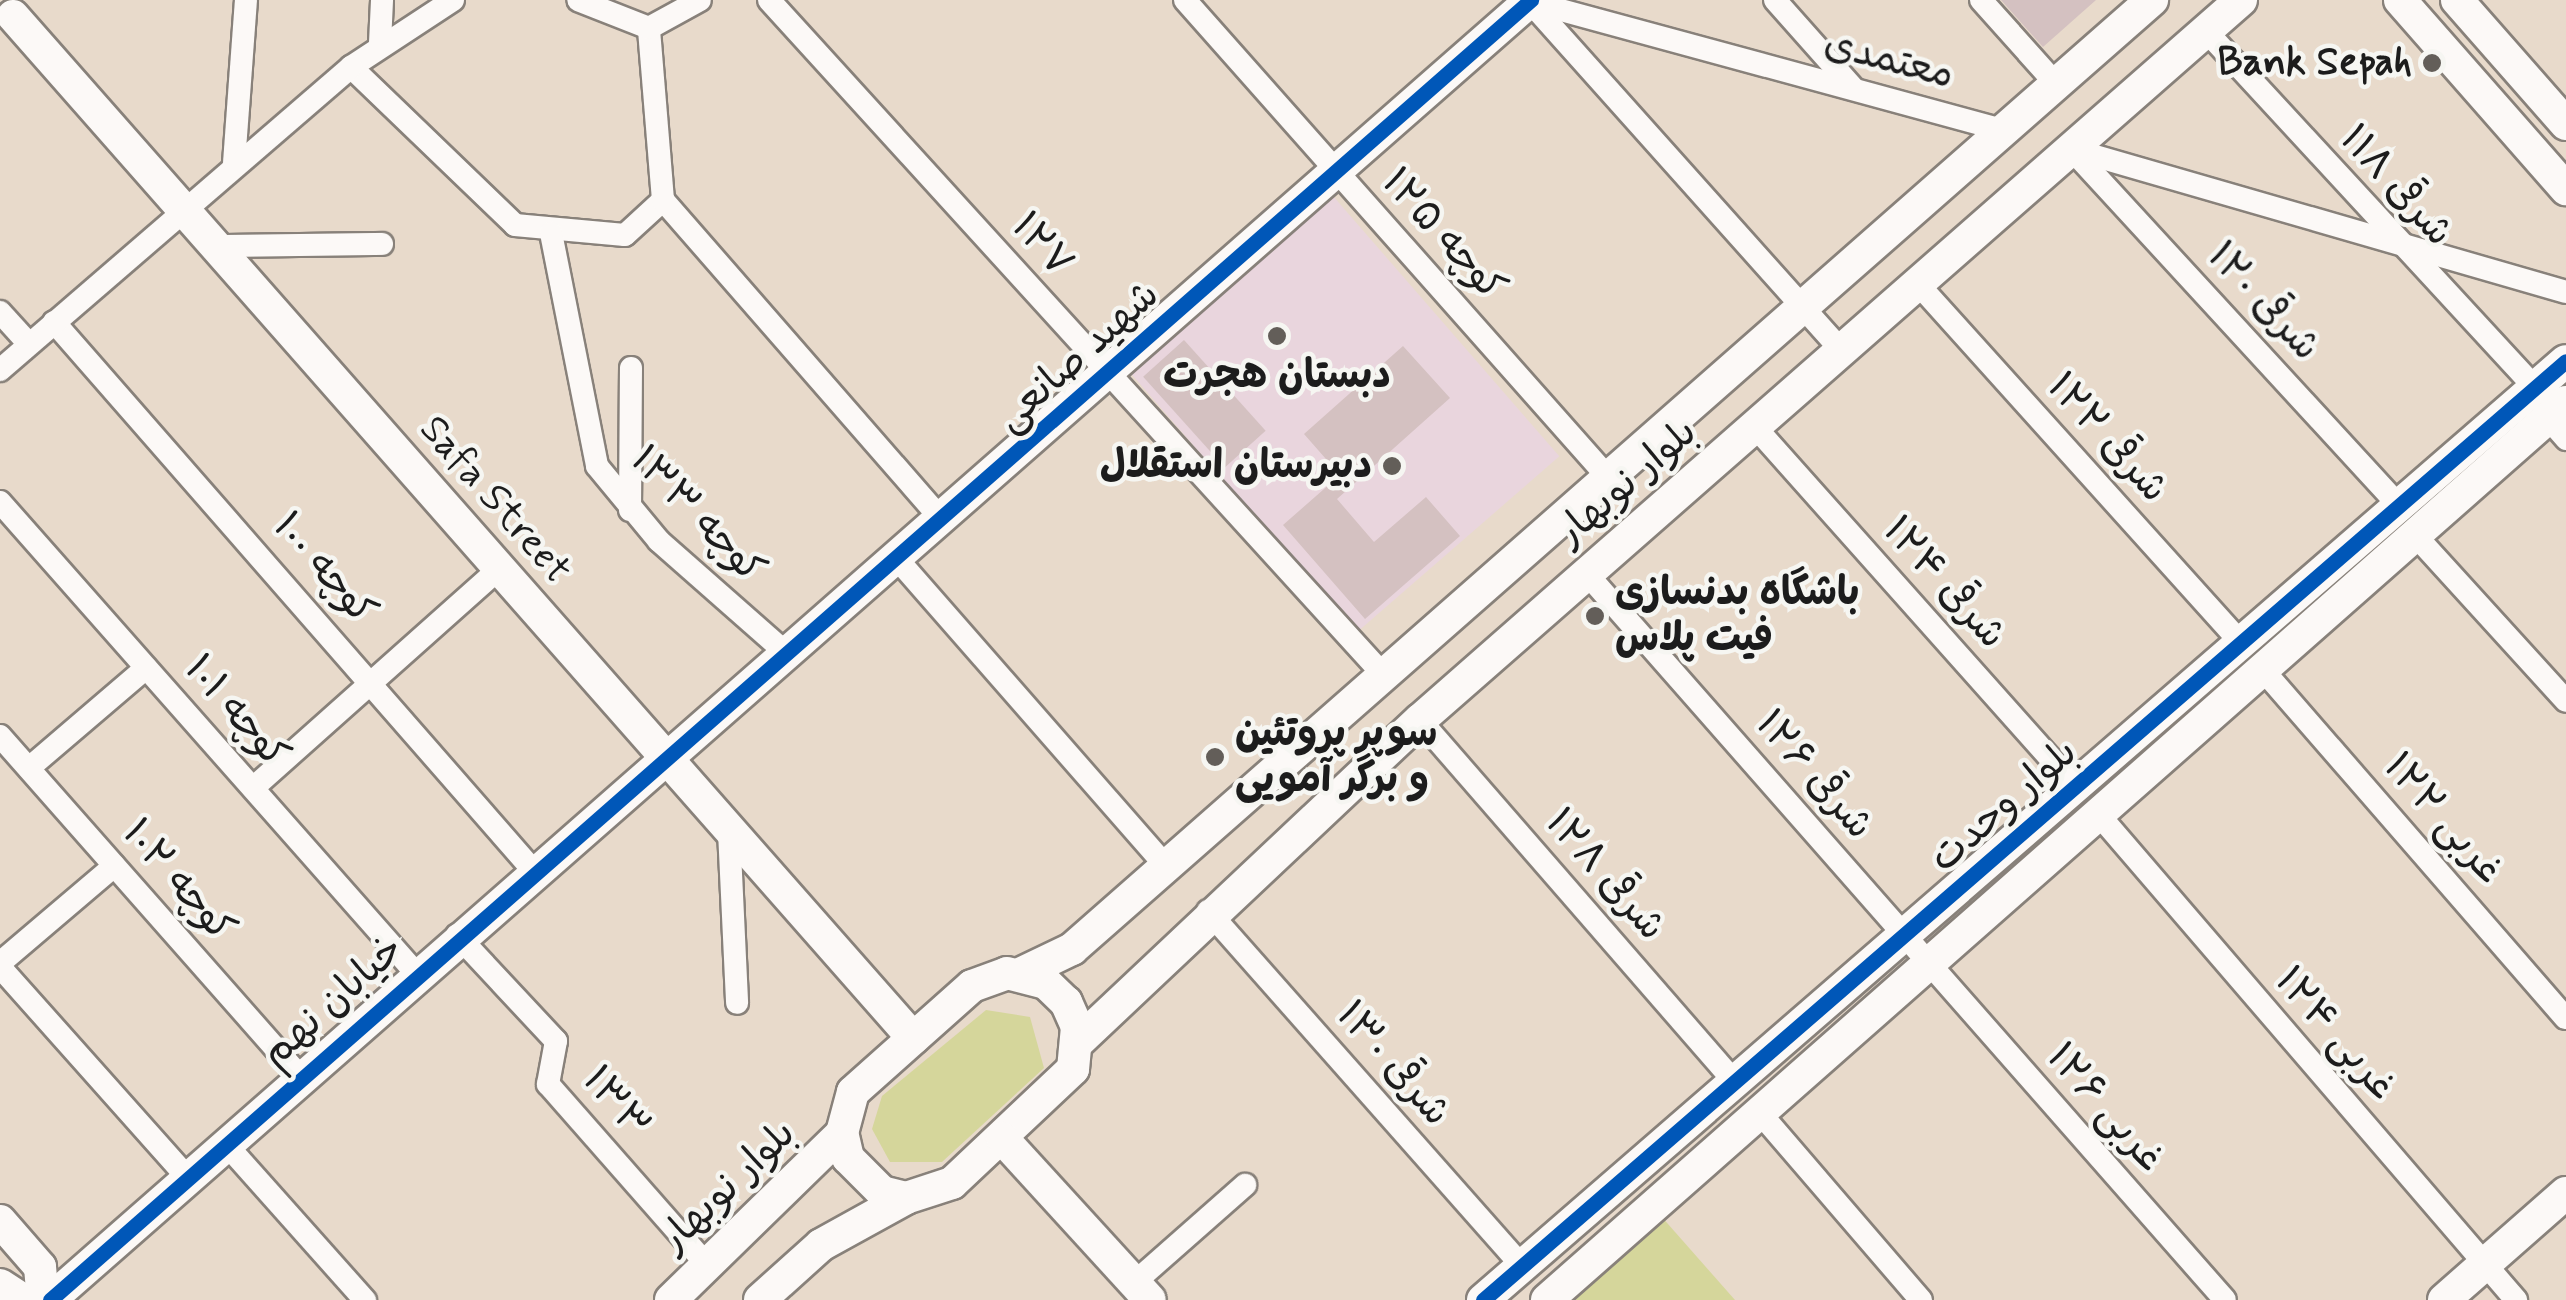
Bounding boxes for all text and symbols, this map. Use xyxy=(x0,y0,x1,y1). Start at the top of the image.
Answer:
street label: معتمدی xyxy=(1819,20,1959,100)
place label: Bank Sepah xyxy=(2218,39,2412,87)
marker: Bank Sepah xyxy=(2421,52,2443,74)
street label: ۱۱۸ شرقی xyxy=(2329,116,2463,256)
street label: کوچه ۱۲۵ xyxy=(1371,159,1515,311)
street label: ۱۲۷ xyxy=(1001,203,1083,287)
street label: ۱۲۰ شرقی xyxy=(2196,233,2330,371)
street label: شهید صانعی xyxy=(987,271,1169,443)
marker: دبستان هجرت xyxy=(1266,325,1288,347)
place label: دبستان هجرت xyxy=(1163,352,1391,400)
street label: ۱۲۲ شرقی xyxy=(2036,363,2178,513)
street label: Safa Street xyxy=(410,407,580,593)
street label: بلوار نوبهار xyxy=(1547,409,1707,557)
street label: کوچه ۱۳۳ xyxy=(620,436,774,594)
place label: دبیرستان استقلال xyxy=(1100,442,1372,490)
marker: دبیرستان استقلال xyxy=(1381,455,1403,477)
street label: کوچه ۱۰۰ xyxy=(262,503,386,635)
street label: ۱۲۴ شرقی xyxy=(1872,507,2016,659)
place label: باشگاه بدنسازی فیت پلاس xyxy=(1615,569,1860,663)
marker: باشگاه بدنسازی فیت پلاس xyxy=(1584,605,1606,627)
street label: کوچه ۱۰۱ xyxy=(174,646,298,778)
street label: ۱۲۶ شرقی xyxy=(1745,701,1883,849)
place label: سوپر پروتئین و برگر آمویی xyxy=(1235,710,1437,804)
street label: بلوار وحدت xyxy=(1920,729,2088,883)
street label: ۱۲۲ غربی xyxy=(2373,744,2513,894)
marker: سوپر پروتئین و برگر آمویی xyxy=(1204,746,1226,768)
street label: ۱۲۸ شرقی xyxy=(1535,799,1675,951)
street label: کوچه ۱۰۲ xyxy=(112,810,244,952)
street label: خیابان نهم xyxy=(252,926,414,1078)
street label: ۱۲۴ غربی xyxy=(2264,958,2406,1110)
street label: ۱۳۰ شرقی xyxy=(1326,992,1460,1136)
street label: ۱۲۶ غربی xyxy=(2036,1034,2174,1182)
street label: ۱۳۳ xyxy=(572,1057,660,1149)
street label: بلوار نوبهار xyxy=(650,1110,806,1264)

